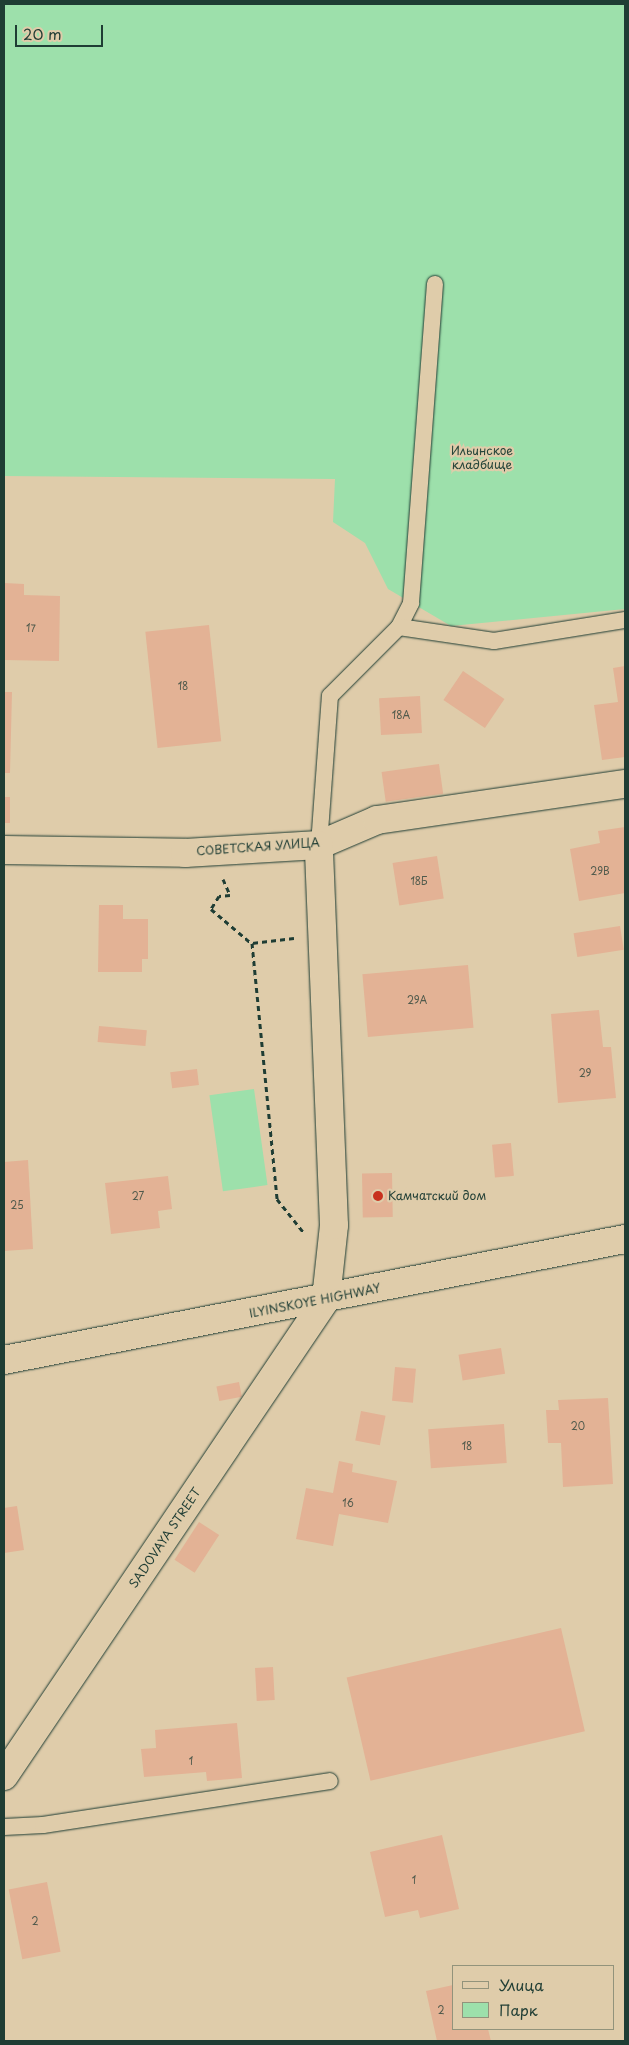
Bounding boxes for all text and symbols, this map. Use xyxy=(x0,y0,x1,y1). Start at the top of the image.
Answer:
scale bar xyxy=(18,15,105,47)
text: 20 m xyxy=(23,22,62,45)
park label: Ильинское кладбище xyxy=(451,444,513,472)
house number: 17 xyxy=(26,622,36,634)
house number: 18 xyxy=(178,680,188,692)
house number: 18А xyxy=(392,709,410,721)
street label: СОВЕТСКАЯ УЛИЦА xyxy=(196,836,320,858)
house number: 29В xyxy=(590,865,610,877)
house number: 18Б xyxy=(410,875,428,887)
house number: 29А xyxy=(407,994,427,1006)
house number: 29 xyxy=(579,1067,591,1079)
place label: Камчатский дом xyxy=(388,1189,487,1203)
house number: 27 xyxy=(132,1190,144,1202)
marker: Камчатский дом xyxy=(372,1190,384,1202)
house number: 25 xyxy=(10,1199,24,1211)
street label: ILYINSKOYE HIGHWAY xyxy=(248,1281,382,1321)
house number: 20 xyxy=(571,1420,585,1432)
house number: 18 xyxy=(462,1440,472,1452)
street label: SADOVAYA STREET xyxy=(126,1485,204,1591)
house number: 16 xyxy=(342,1497,354,1509)
house number: 1 xyxy=(189,1755,193,1767)
house number: 1 xyxy=(412,1874,416,1886)
house number: 2 xyxy=(31,1915,39,1927)
legend xyxy=(452,1965,614,2030)
text: Улица xyxy=(499,1973,544,1996)
text: Парк xyxy=(499,1998,538,2021)
house number: 2 xyxy=(437,2004,445,2016)

